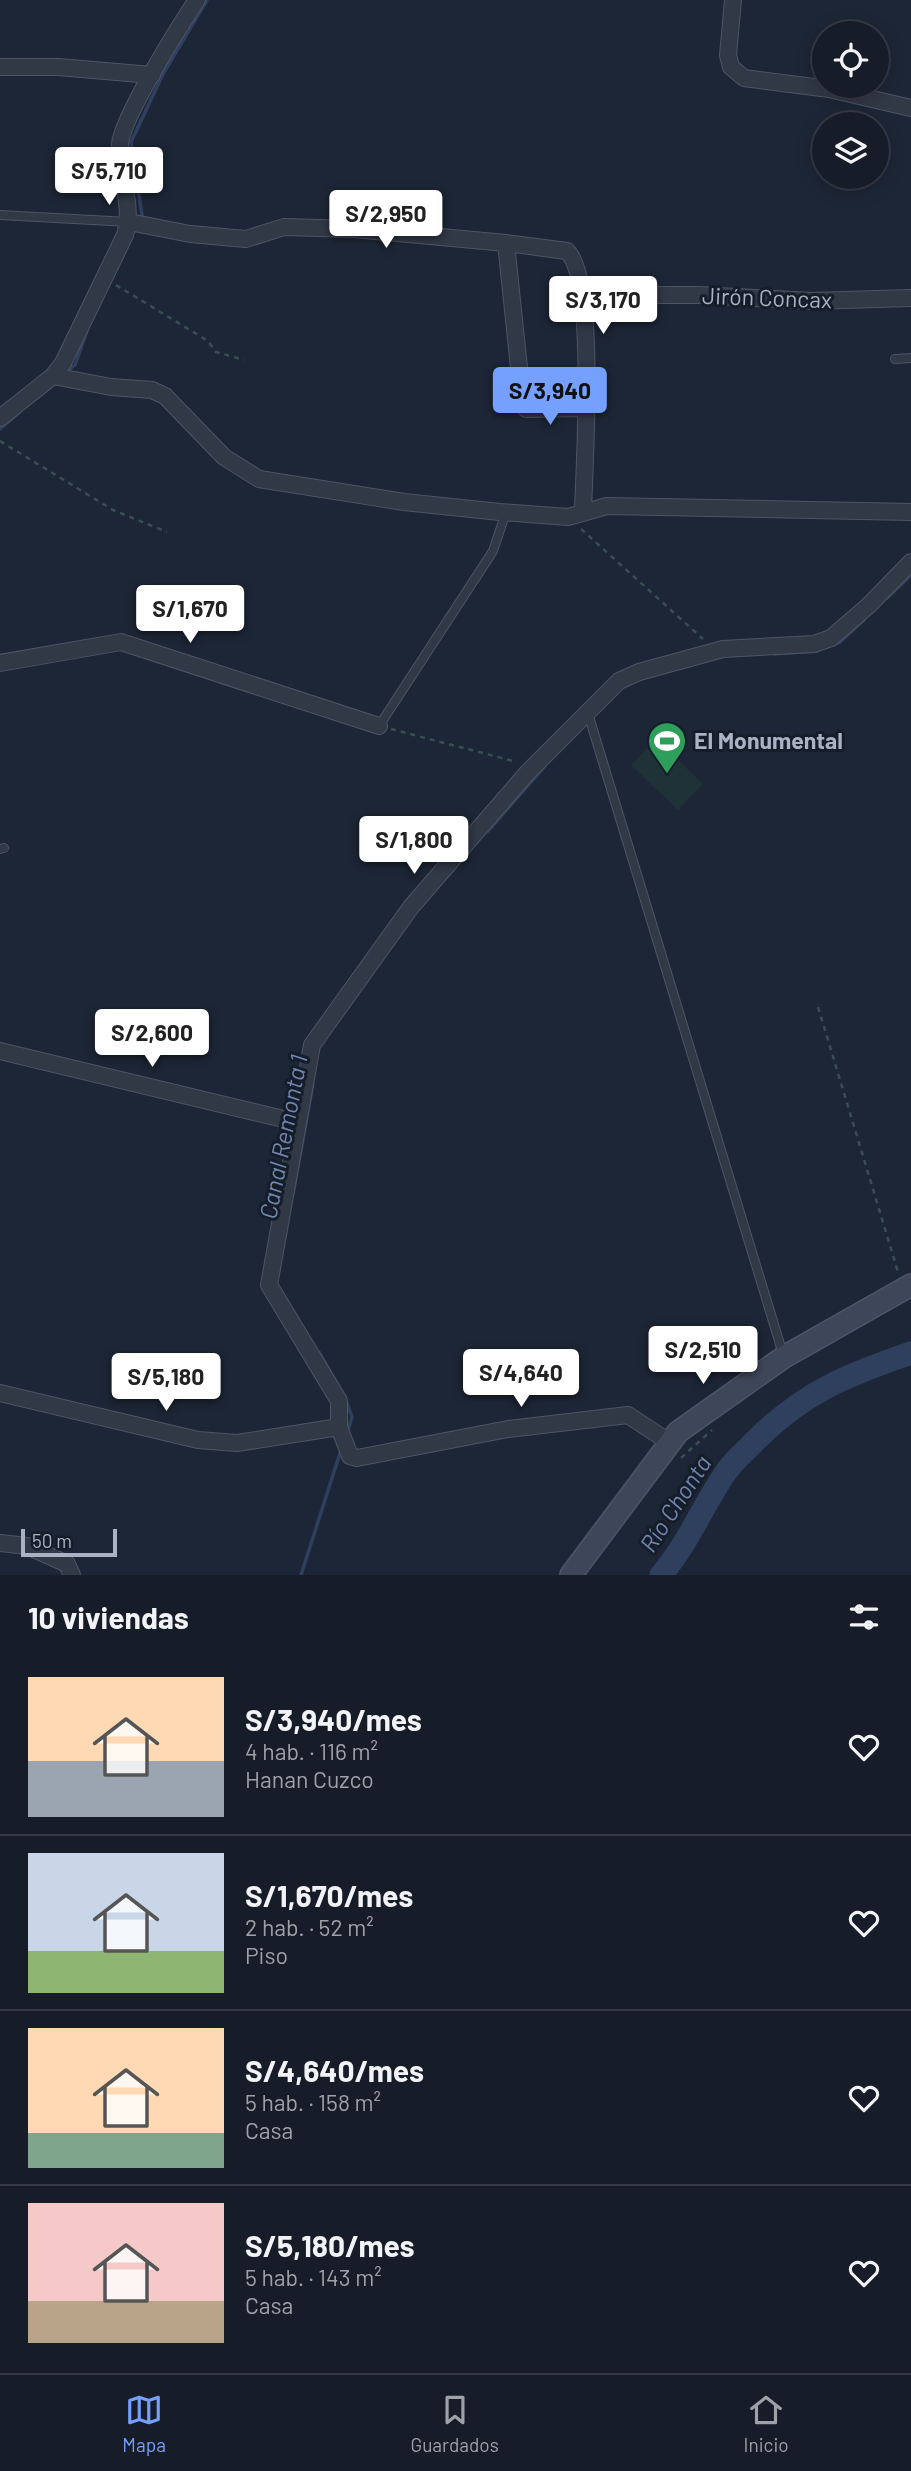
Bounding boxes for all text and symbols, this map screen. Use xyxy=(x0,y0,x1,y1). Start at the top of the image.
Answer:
map controls xyxy=(812,21,889,189)
button: locate xyxy=(812,21,889,98)
button: layers xyxy=(812,112,889,189)
pin: S/5,710 xyxy=(44,148,174,207)
text: S/5,710 xyxy=(71,156,147,184)
pin: S/2,950 xyxy=(321,190,451,250)
text: S/2,950 xyxy=(345,199,427,227)
pin: S/3,170 xyxy=(538,276,668,336)
street label: Jirón Concax xyxy=(702,281,833,313)
text: S/3,170 xyxy=(565,285,641,313)
pin: S/3,940 xyxy=(485,368,615,427)
text: S/3,940 xyxy=(509,376,591,404)
pin: S/1,670 xyxy=(125,586,255,645)
text: S/1,670 xyxy=(152,594,228,622)
sports icon: El Monumental xyxy=(646,720,688,775)
place label: El Monumental xyxy=(694,726,843,754)
pin: S/1,800 xyxy=(349,816,479,876)
text: S/1,800 xyxy=(375,825,453,853)
pin: S/2,600 xyxy=(87,1010,217,1069)
text: S/2,600 xyxy=(111,1018,193,1046)
water label: Canal Remonta 1 xyxy=(252,1052,313,1221)
pin: S/2,510 xyxy=(638,1326,768,1386)
text: S/2,510 xyxy=(665,1335,741,1363)
pin: S/4,640 xyxy=(456,1350,586,1409)
pin: S/5,180 xyxy=(101,1354,231,1413)
text: S/4,640 xyxy=(479,1358,563,1386)
text: S/5,180 xyxy=(128,1362,204,1390)
water label: Río Chonta xyxy=(633,1449,717,1557)
scale bar xyxy=(21,1526,117,1558)
text: 50 m xyxy=(32,1529,72,1552)
icon: filters xyxy=(845,1598,883,1636)
text: 10 viviendas xyxy=(28,1599,189,1635)
text: S/3,940/mes xyxy=(245,1701,422,1737)
icon: home xyxy=(84,1705,168,1789)
icon: heart xyxy=(845,1728,883,1766)
text: 4 hab. · 116 m² xyxy=(245,1737,378,1765)
text: Hanan Cuzco xyxy=(245,1765,374,1793)
text: S/1,670/mes xyxy=(245,1877,413,1913)
icon: home xyxy=(84,1881,168,1965)
icon: heart xyxy=(845,1904,883,1942)
text: 2 hab. · 52 m² xyxy=(245,1913,374,1941)
text: Piso xyxy=(245,1941,288,1969)
text: S/4,640/mes xyxy=(245,2052,424,2088)
icon: home xyxy=(84,2056,168,2140)
icon: heart xyxy=(845,2079,883,2117)
text: 5 hab. · 158 m² xyxy=(245,2088,381,2116)
text: Casa xyxy=(245,2116,293,2144)
text: S/5,180/mes xyxy=(245,2227,415,2263)
icon: home xyxy=(84,2231,168,2315)
icon: heart xyxy=(845,2254,883,2292)
text: 5 hab. · 143 m² xyxy=(245,2263,382,2291)
text: Casa xyxy=(245,2291,293,2319)
tab: Mapa xyxy=(122,2391,166,2456)
tab: Guardados xyxy=(411,2391,499,2456)
tab: Inicio xyxy=(744,2391,789,2456)

